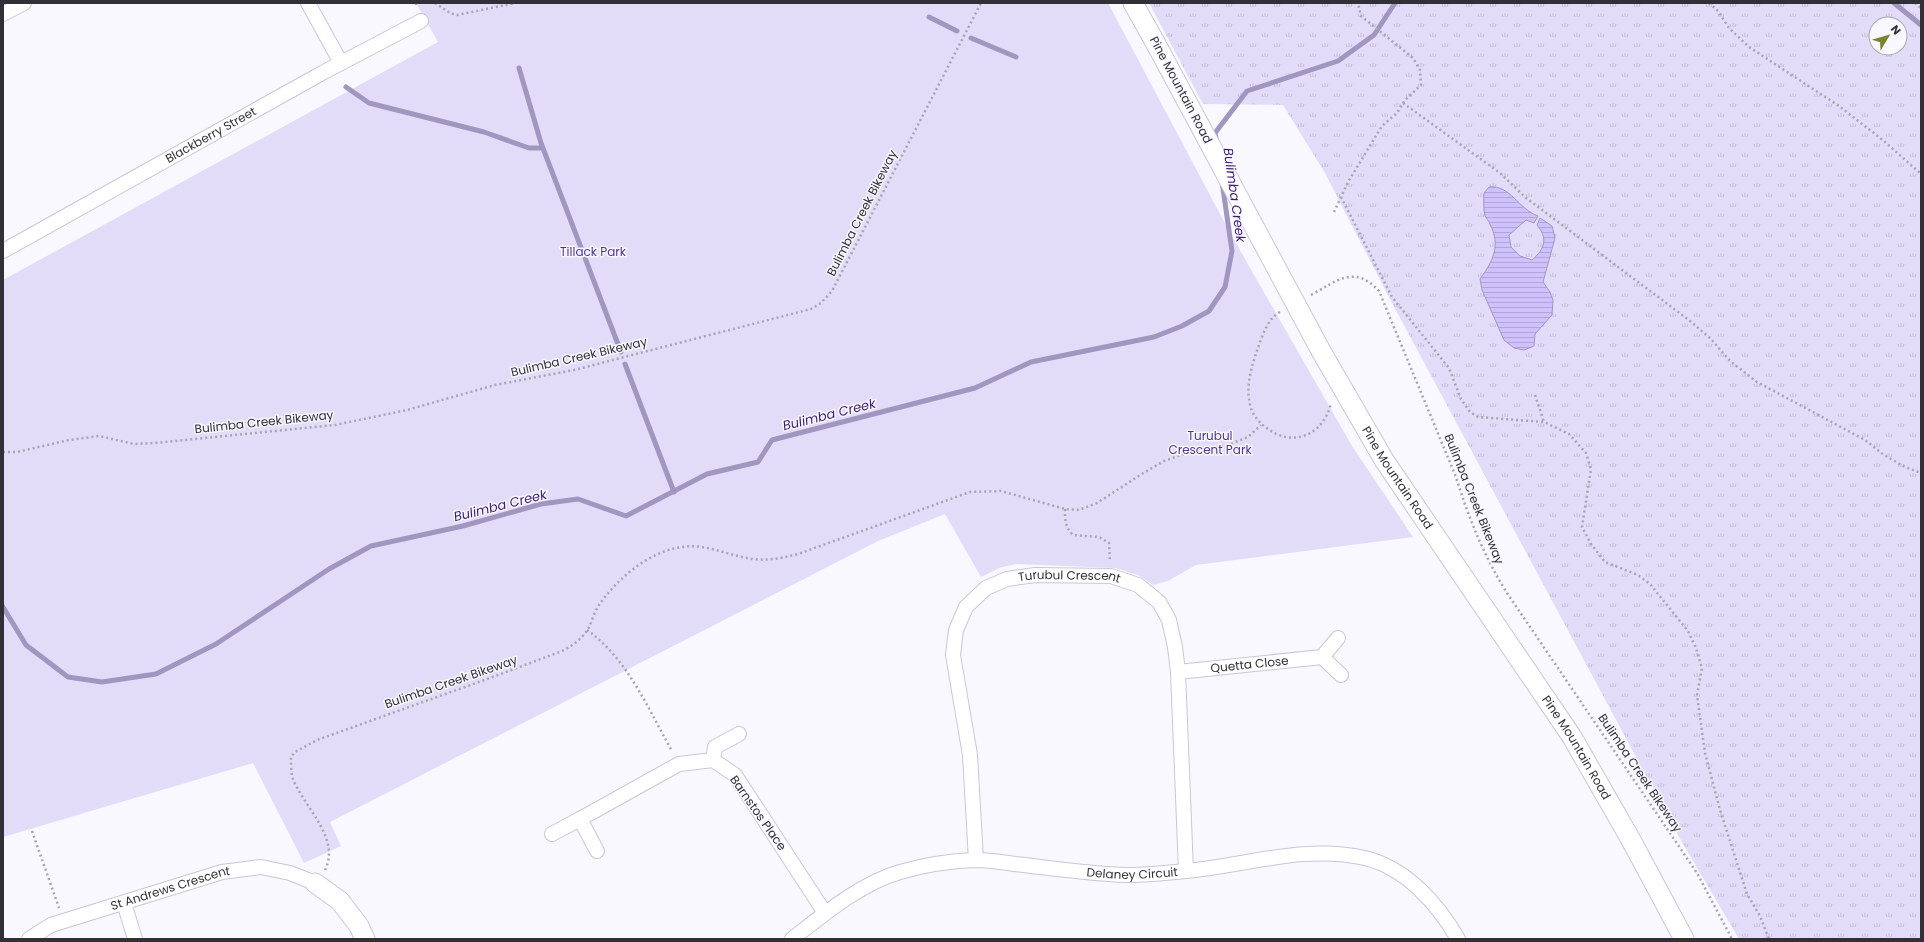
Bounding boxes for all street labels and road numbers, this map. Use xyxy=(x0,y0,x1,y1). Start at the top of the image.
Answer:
street label: Pine Mountain Road xyxy=(1146,33,1217,146)
street label: Blackberry Street xyxy=(162,102,259,167)
street label: Bulimba Creek Bikeway xyxy=(822,147,901,279)
street label: Bulimba Creek Bikeway xyxy=(509,333,649,380)
street label: Bulimba Creek Bikeway xyxy=(194,406,334,437)
street label: Pine Mountain Road xyxy=(1358,423,1437,532)
street label: Bulimba Creek Bikeway xyxy=(1440,431,1509,567)
street label: Turubul Crescent xyxy=(1017,566,1123,587)
street label: Bulimba Creek Bikeway xyxy=(382,651,520,712)
street label: Quetta Close xyxy=(1210,652,1289,677)
street label: Pine Mountain Road xyxy=(1538,692,1615,803)
street label: Bulimba Creek Bikeway xyxy=(1594,710,1687,835)
street label: Barnstos Place xyxy=(726,772,791,854)
street label: St Andrews Crescent xyxy=(108,862,231,914)
street label: Delaney Circuit xyxy=(1086,863,1179,883)

